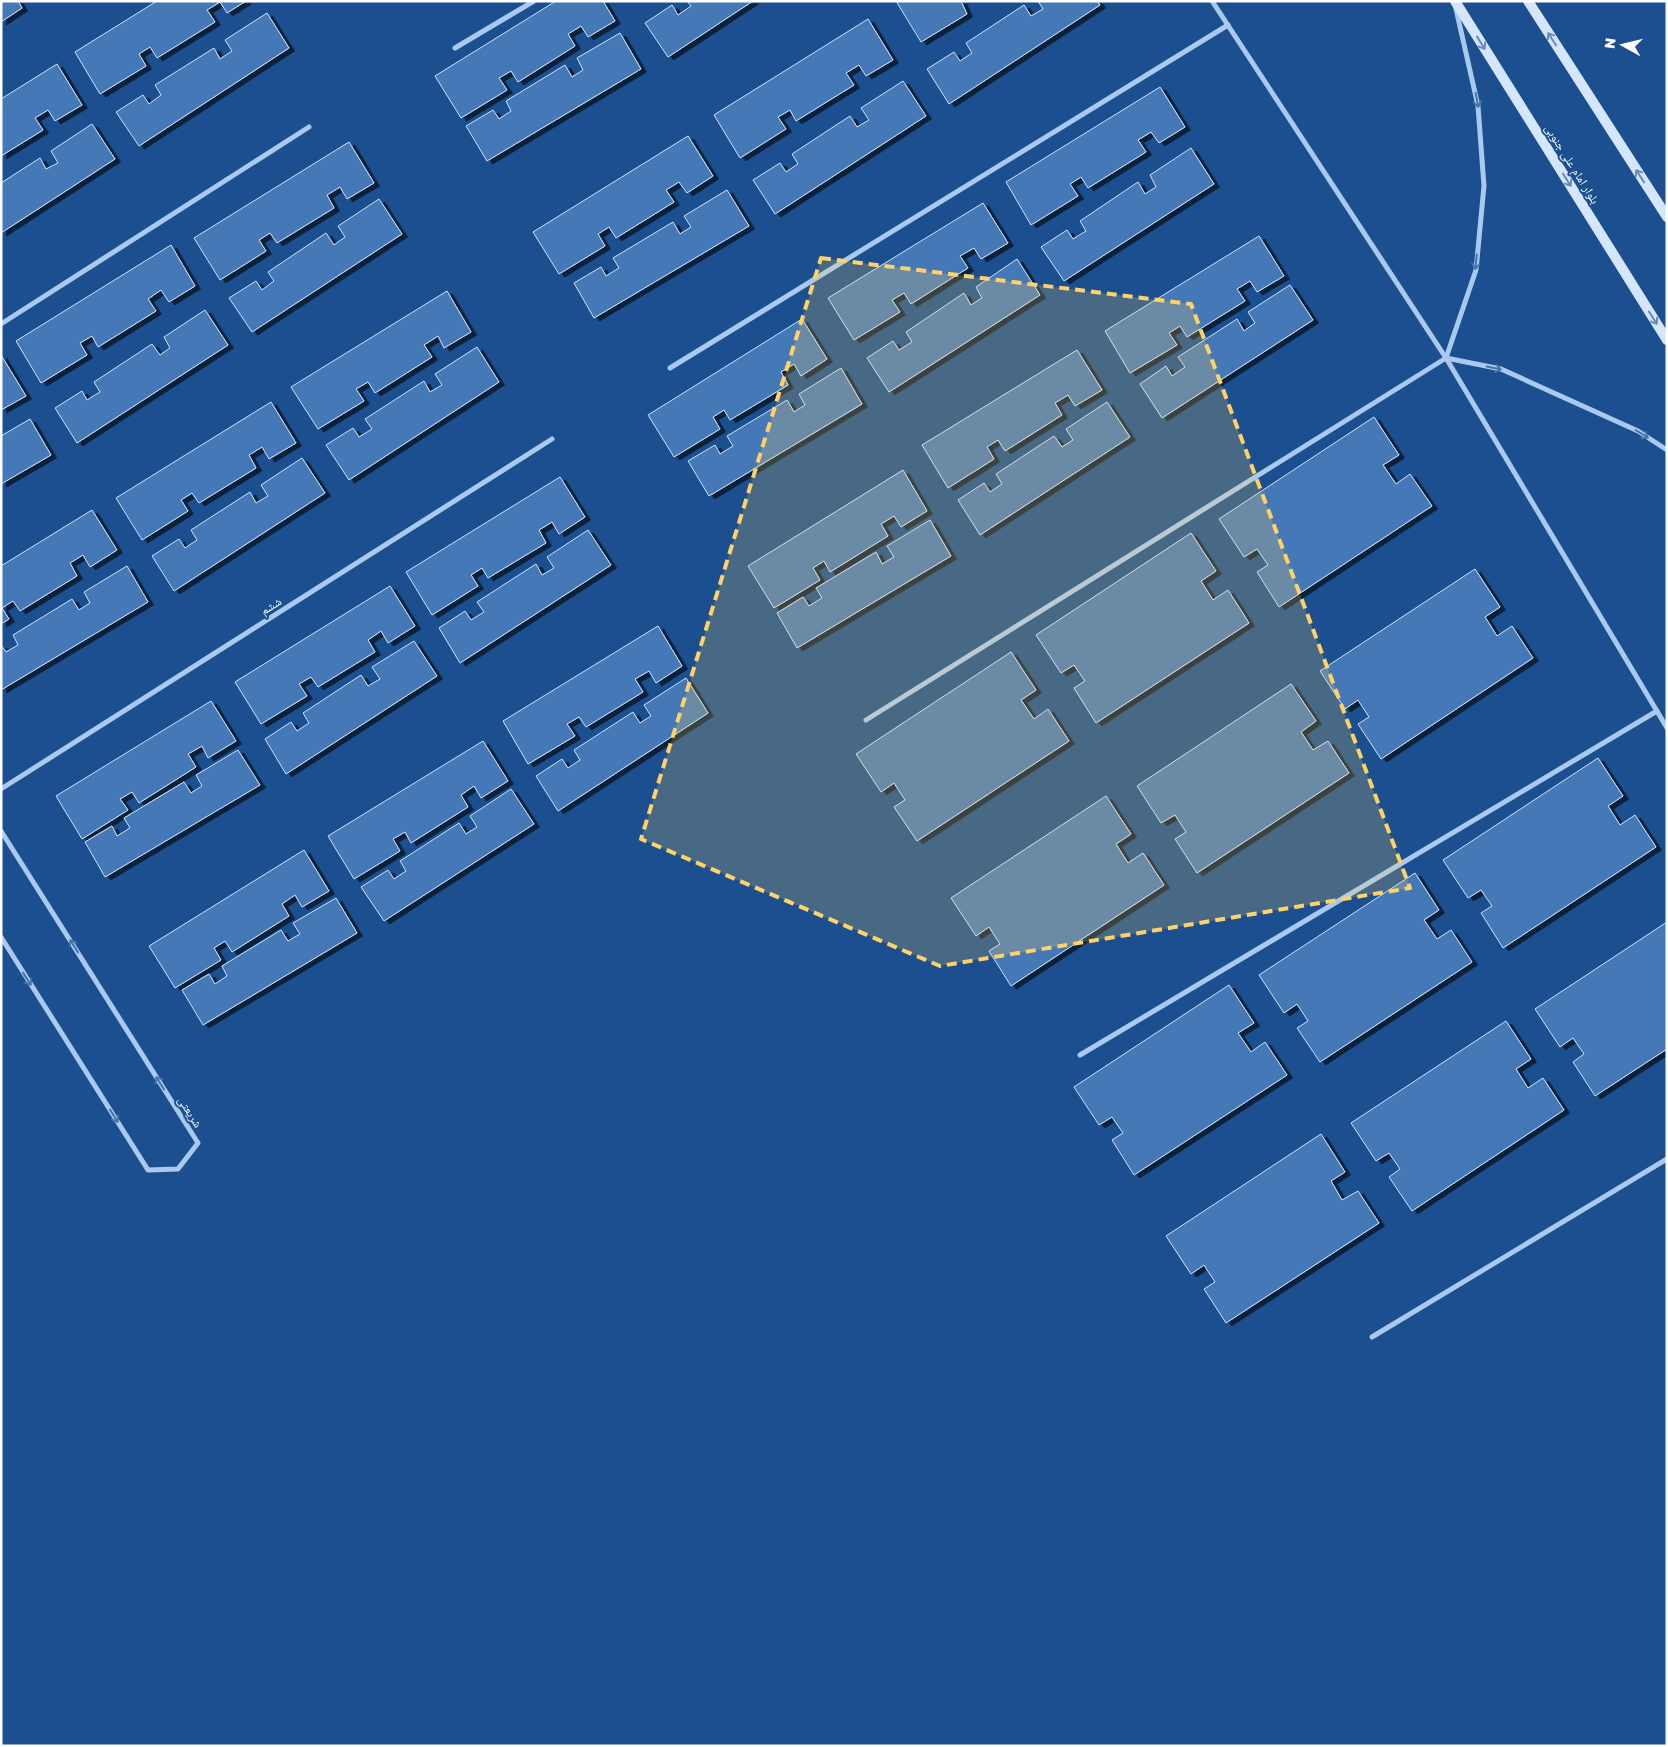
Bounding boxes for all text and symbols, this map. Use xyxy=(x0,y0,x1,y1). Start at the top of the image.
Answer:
north arrow xyxy=(1598,20,1648,70)
one-way arrow xyxy=(1547,33,1557,47)
one-way arrow xyxy=(1477,35,1487,49)
text: N xyxy=(1600,37,1619,50)
one-way arrow xyxy=(1472,92,1482,108)
street label: بلوار امام علی جنوبی xyxy=(1541,121,1603,207)
one-way arrow xyxy=(1635,169,1646,183)
one-way arrow xyxy=(1563,173,1573,187)
one-way arrow xyxy=(1471,253,1481,269)
one-way arrow xyxy=(1649,311,1659,325)
one-way arrow xyxy=(1486,364,1502,373)
one-way arrow xyxy=(1635,429,1649,439)
street label: ششم xyxy=(257,593,285,619)
one-way arrow xyxy=(68,939,79,953)
one-way arrow xyxy=(23,971,33,985)
one-way arrow xyxy=(155,1077,165,1091)
street label: شریعتی xyxy=(175,1093,206,1130)
one-way arrow xyxy=(109,1109,119,1123)

